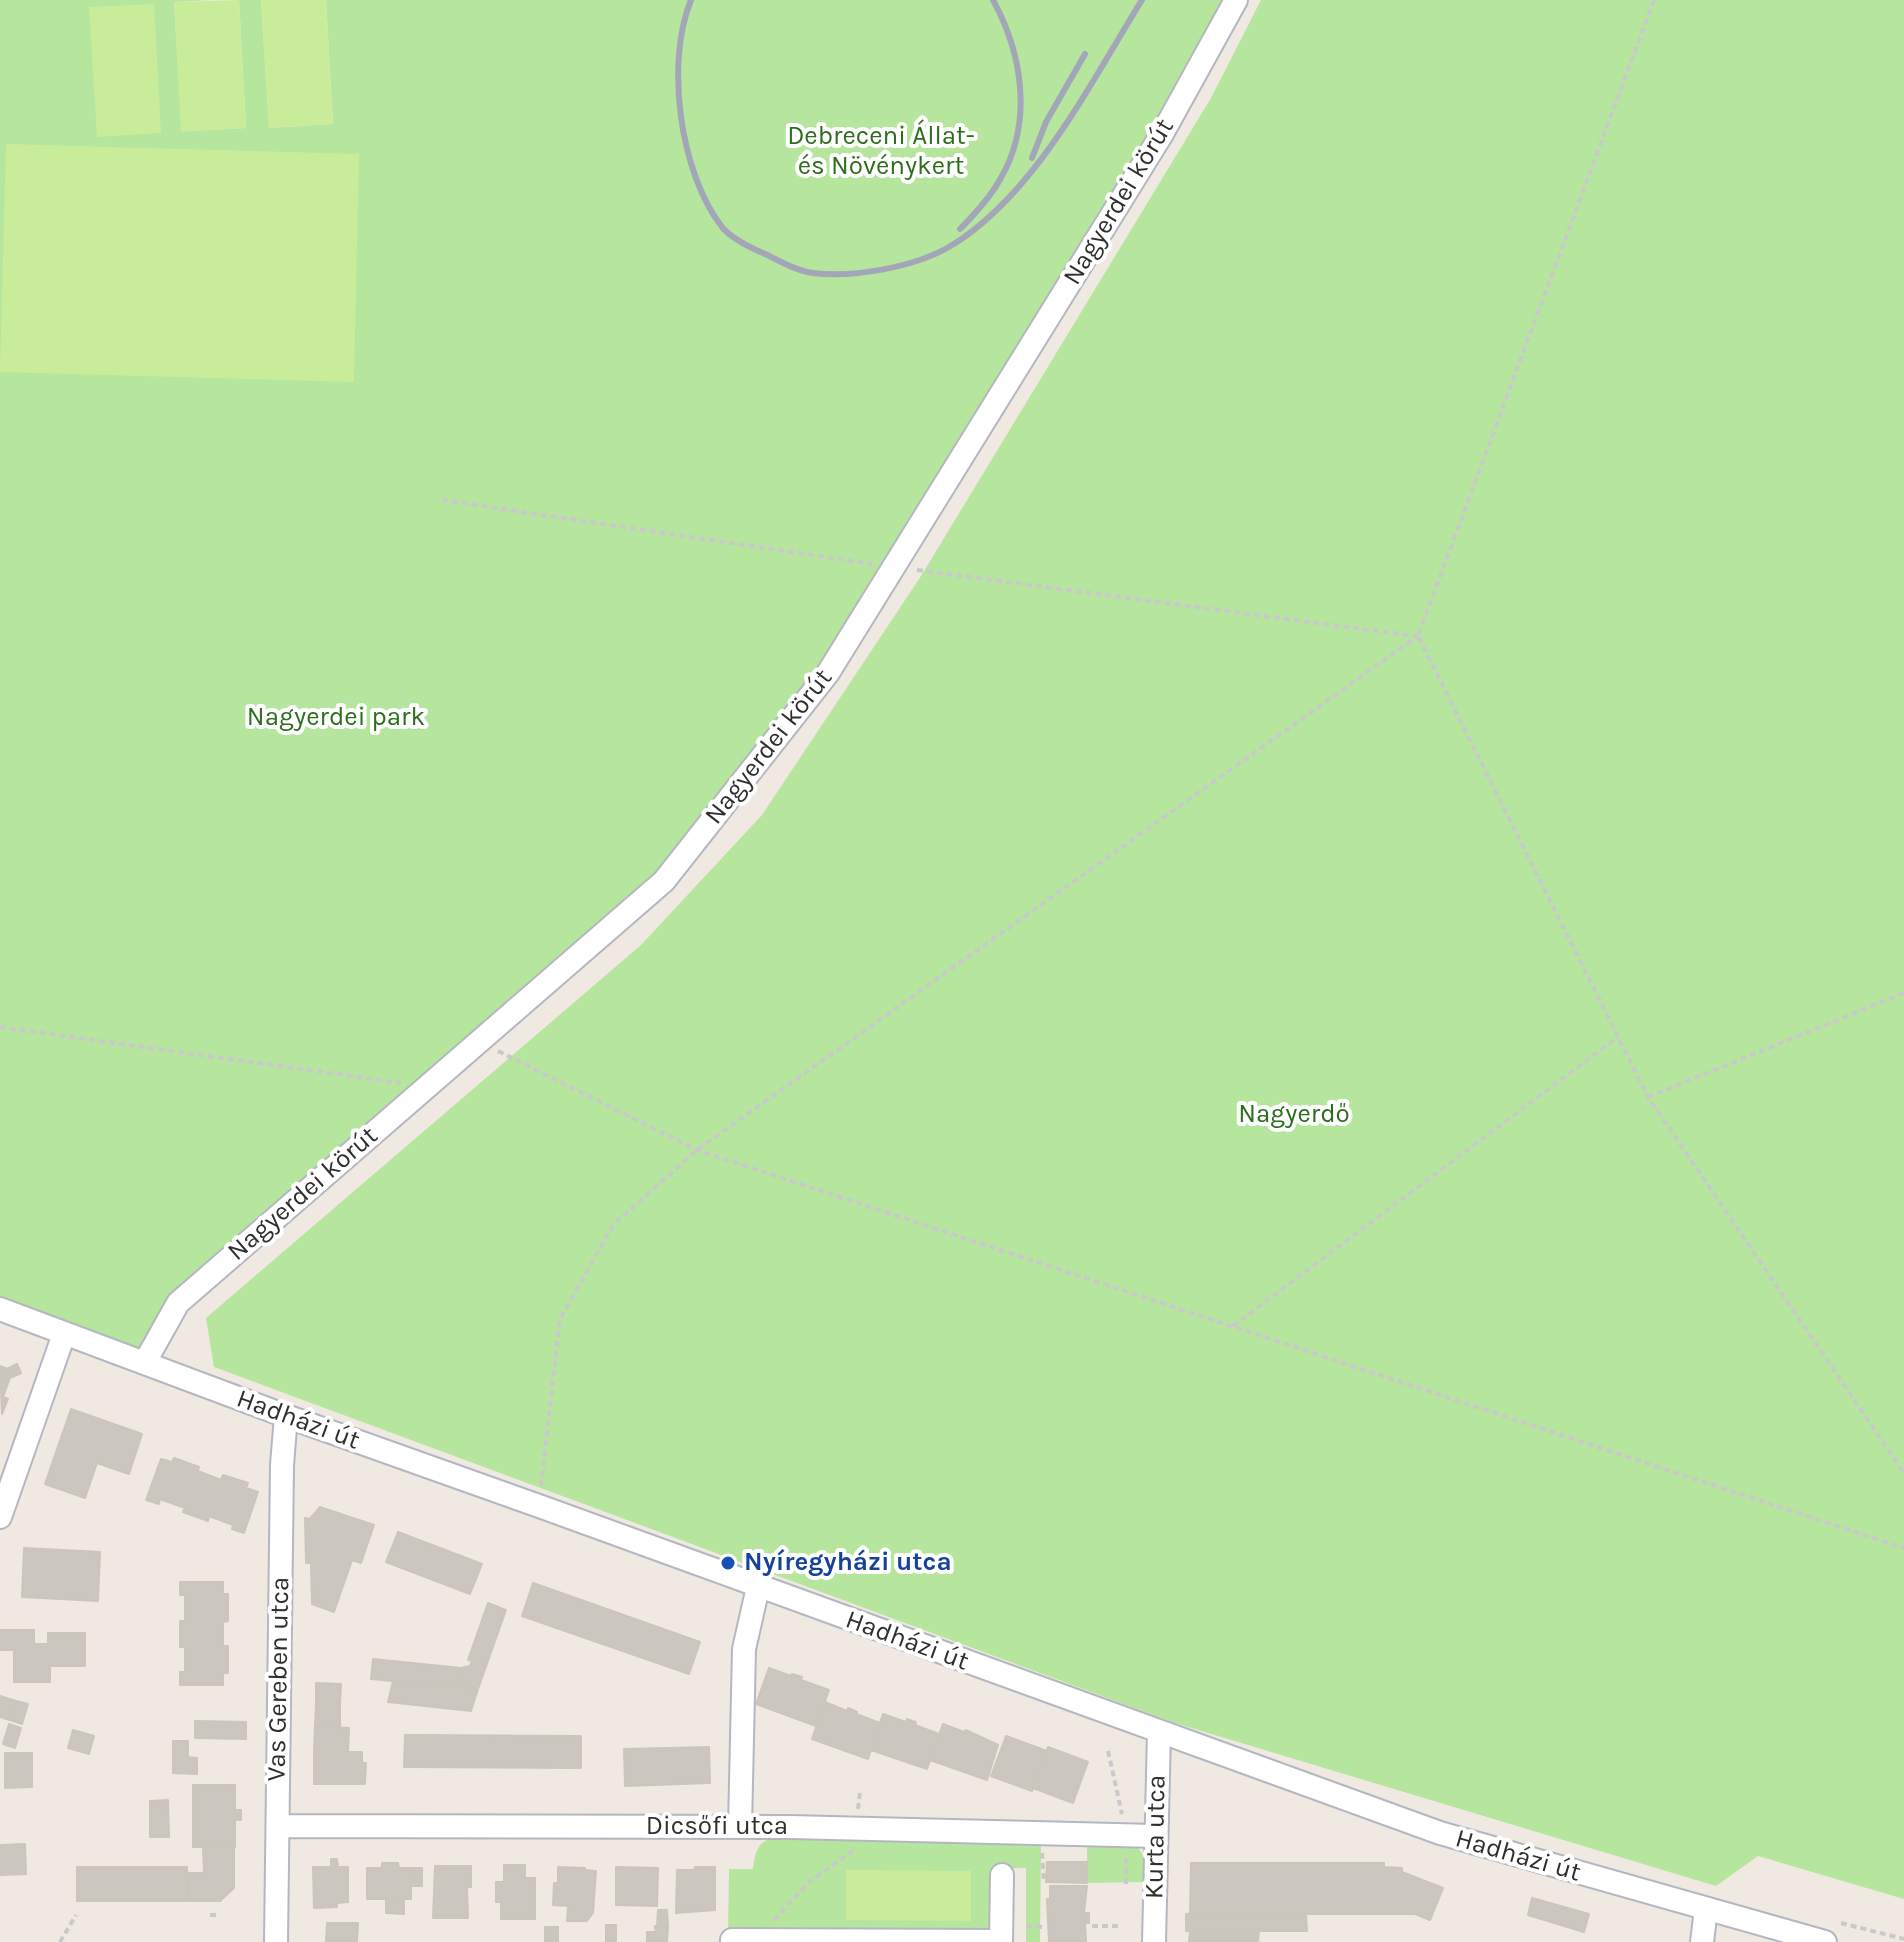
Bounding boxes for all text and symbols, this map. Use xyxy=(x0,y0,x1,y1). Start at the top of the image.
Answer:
street label: Nagyerdei körút xyxy=(1057,113,1181,291)
park label: Debreceni Állat- és Növénykert xyxy=(787,121,975,182)
street label: Nagyerdei körút xyxy=(699,663,839,831)
park label: Nagyerdei park xyxy=(247,702,425,734)
park label: Nagyerdő xyxy=(1238,1099,1350,1131)
street label: Nagyerdei körút xyxy=(222,1120,384,1268)
street label: Hadházi út xyxy=(232,1383,364,1457)
place label: Nyíregyházi utca xyxy=(744,1547,952,1579)
marker: Nyíregyházi utca xyxy=(719,1554,737,1572)
street label: Vas Gereben utca xyxy=(262,1576,296,1782)
street label: Hadházi út xyxy=(841,1604,973,1678)
street label: Kurta utca xyxy=(1139,1775,1173,1899)
street label: Dicsőfi utca xyxy=(646,1811,788,1843)
street label: Hadházi út xyxy=(1452,1823,1584,1889)

